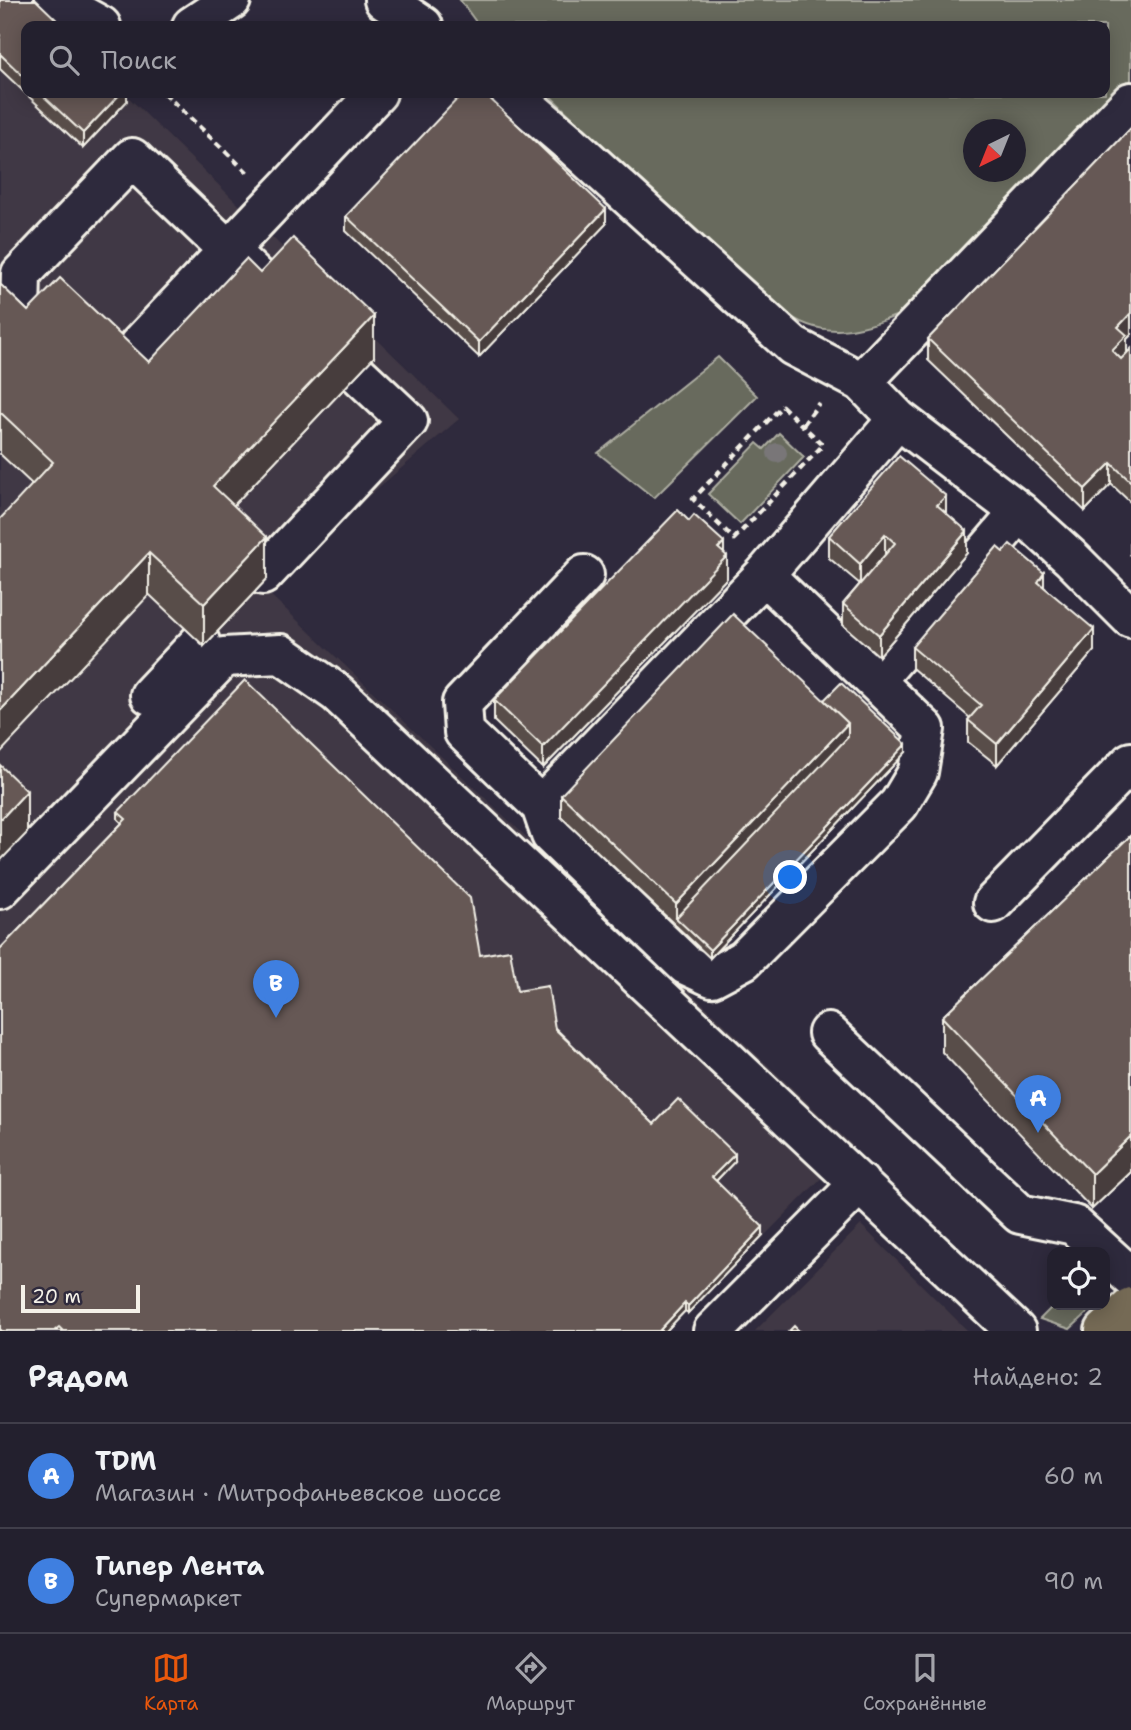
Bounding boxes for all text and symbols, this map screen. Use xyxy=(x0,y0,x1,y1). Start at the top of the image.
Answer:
search box xyxy=(21,21,1110,98)
icon: search xyxy=(45,41,83,79)
text: Поиск xyxy=(101,42,177,77)
north arrow xyxy=(963,119,1026,182)
your location xyxy=(773,860,807,894)
pin: B xyxy=(253,960,299,1018)
pin: A xyxy=(1015,1075,1061,1133)
map controls xyxy=(1047,1247,1110,1310)
button: locate xyxy=(1047,1247,1110,1310)
scale bar xyxy=(21,1282,140,1314)
text: 20 m xyxy=(32,1284,81,1309)
text: Рядом xyxy=(28,1356,128,1397)
text: Найдено: 2 xyxy=(973,1362,1103,1392)
text: TDM xyxy=(95,1443,156,1478)
text: A xyxy=(42,1461,60,1491)
text: 60 m xyxy=(1044,1461,1103,1491)
text: Магазин · Митрофаньевское шоссе xyxy=(95,1478,502,1508)
text: Гипер Лента xyxy=(95,1548,264,1583)
text: B xyxy=(44,1566,58,1596)
text: 90 m xyxy=(1043,1566,1103,1596)
text: Супермаркет xyxy=(95,1583,242,1613)
tab: Карта xyxy=(144,1649,198,1716)
tab: Маршрут xyxy=(486,1649,575,1716)
tab: Сохранённые xyxy=(863,1649,987,1716)

